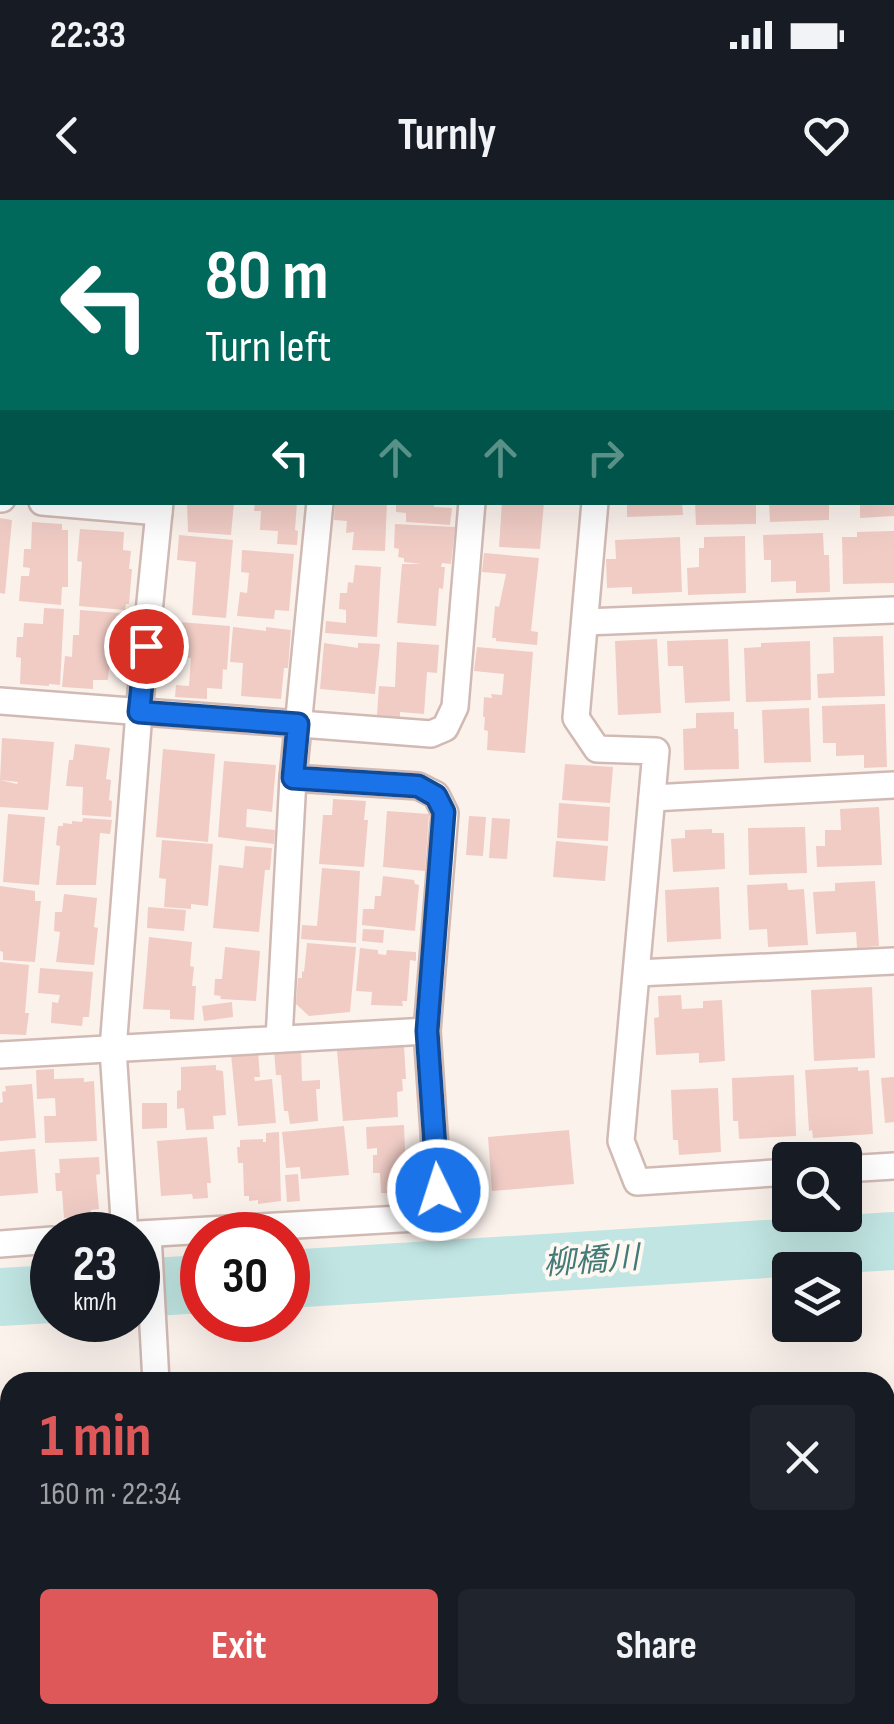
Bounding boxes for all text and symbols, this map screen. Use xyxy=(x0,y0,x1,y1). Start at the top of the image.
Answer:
text: 22:33 xyxy=(50,13,126,58)
icon: back xyxy=(40,108,95,163)
text: Turnly xyxy=(398,108,496,163)
icon: heart xyxy=(799,108,854,163)
text: 80 m xyxy=(205,235,329,319)
icon: left xyxy=(40,240,170,370)
text: Turn left xyxy=(205,320,331,375)
icon: left xyxy=(263,430,318,485)
icon: ahead xyxy=(368,430,423,485)
icon: ahead xyxy=(473,430,528,485)
icon: right xyxy=(578,430,633,485)
pin xyxy=(104,604,189,689)
icon: arrive xyxy=(119,619,174,674)
position arrow xyxy=(386,1138,490,1242)
map controls xyxy=(772,1142,862,1342)
button: search xyxy=(772,1142,862,1232)
speed limit sign: 30 xyxy=(180,1212,310,1342)
text: 23 xyxy=(73,1235,117,1295)
water label: 柳橋川 xyxy=(542,1238,643,1284)
button: layers xyxy=(772,1252,862,1342)
text: km/h xyxy=(73,1287,117,1318)
text: 1 min xyxy=(40,1401,152,1473)
button: close xyxy=(750,1405,855,1510)
text: 160 m · 22:34 xyxy=(40,1475,181,1514)
button: Exit xyxy=(40,1589,438,1704)
button: Share xyxy=(458,1589,855,1704)

